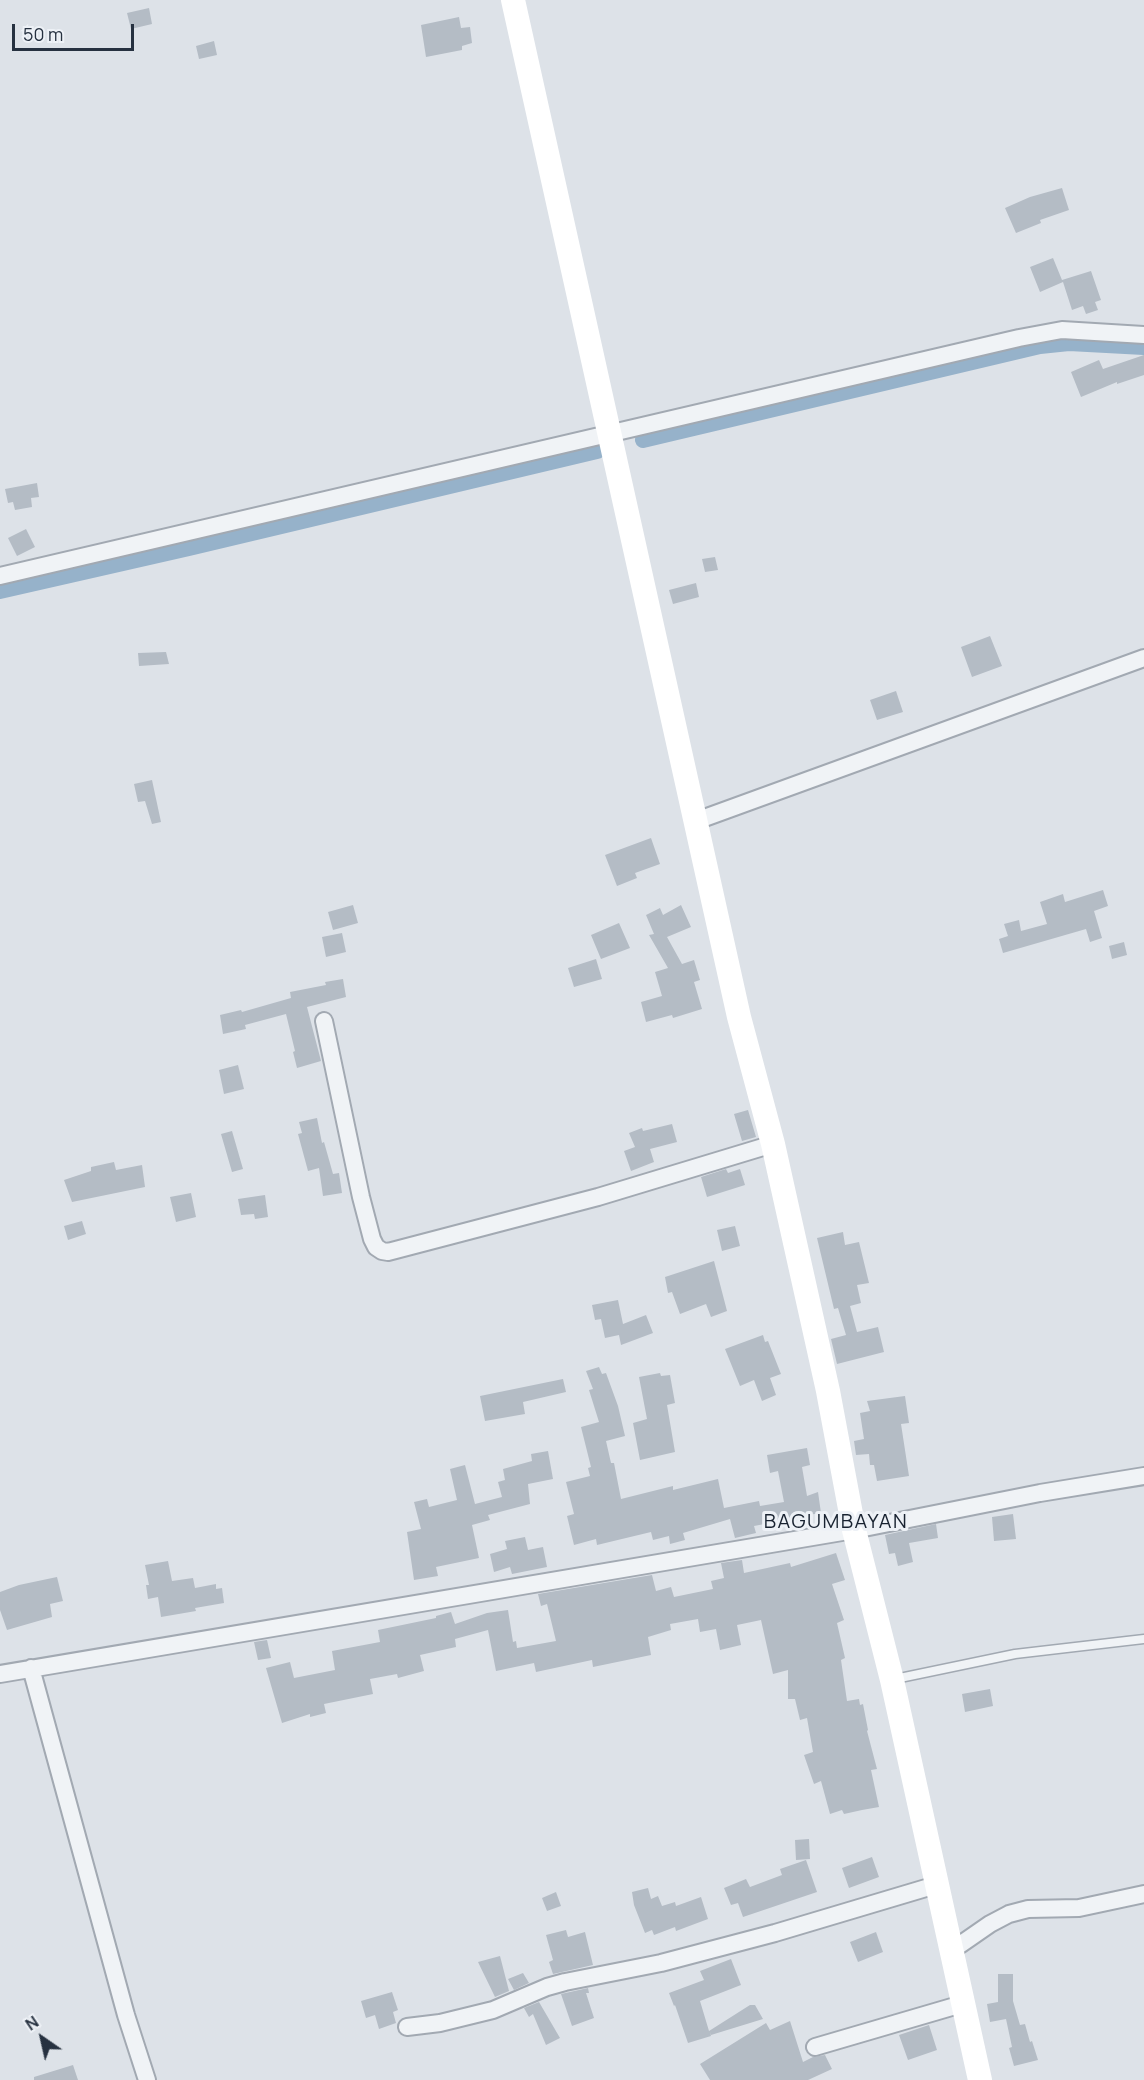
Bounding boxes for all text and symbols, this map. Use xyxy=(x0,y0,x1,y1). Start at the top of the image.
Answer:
scale bar xyxy=(15,12,136,50)
text: 50 m xyxy=(23,22,63,46)
district label: BAGUMBAYAN xyxy=(764,1510,908,1534)
north arrow xyxy=(12,2008,72,2068)
text: N xyxy=(21,2011,43,2035)

